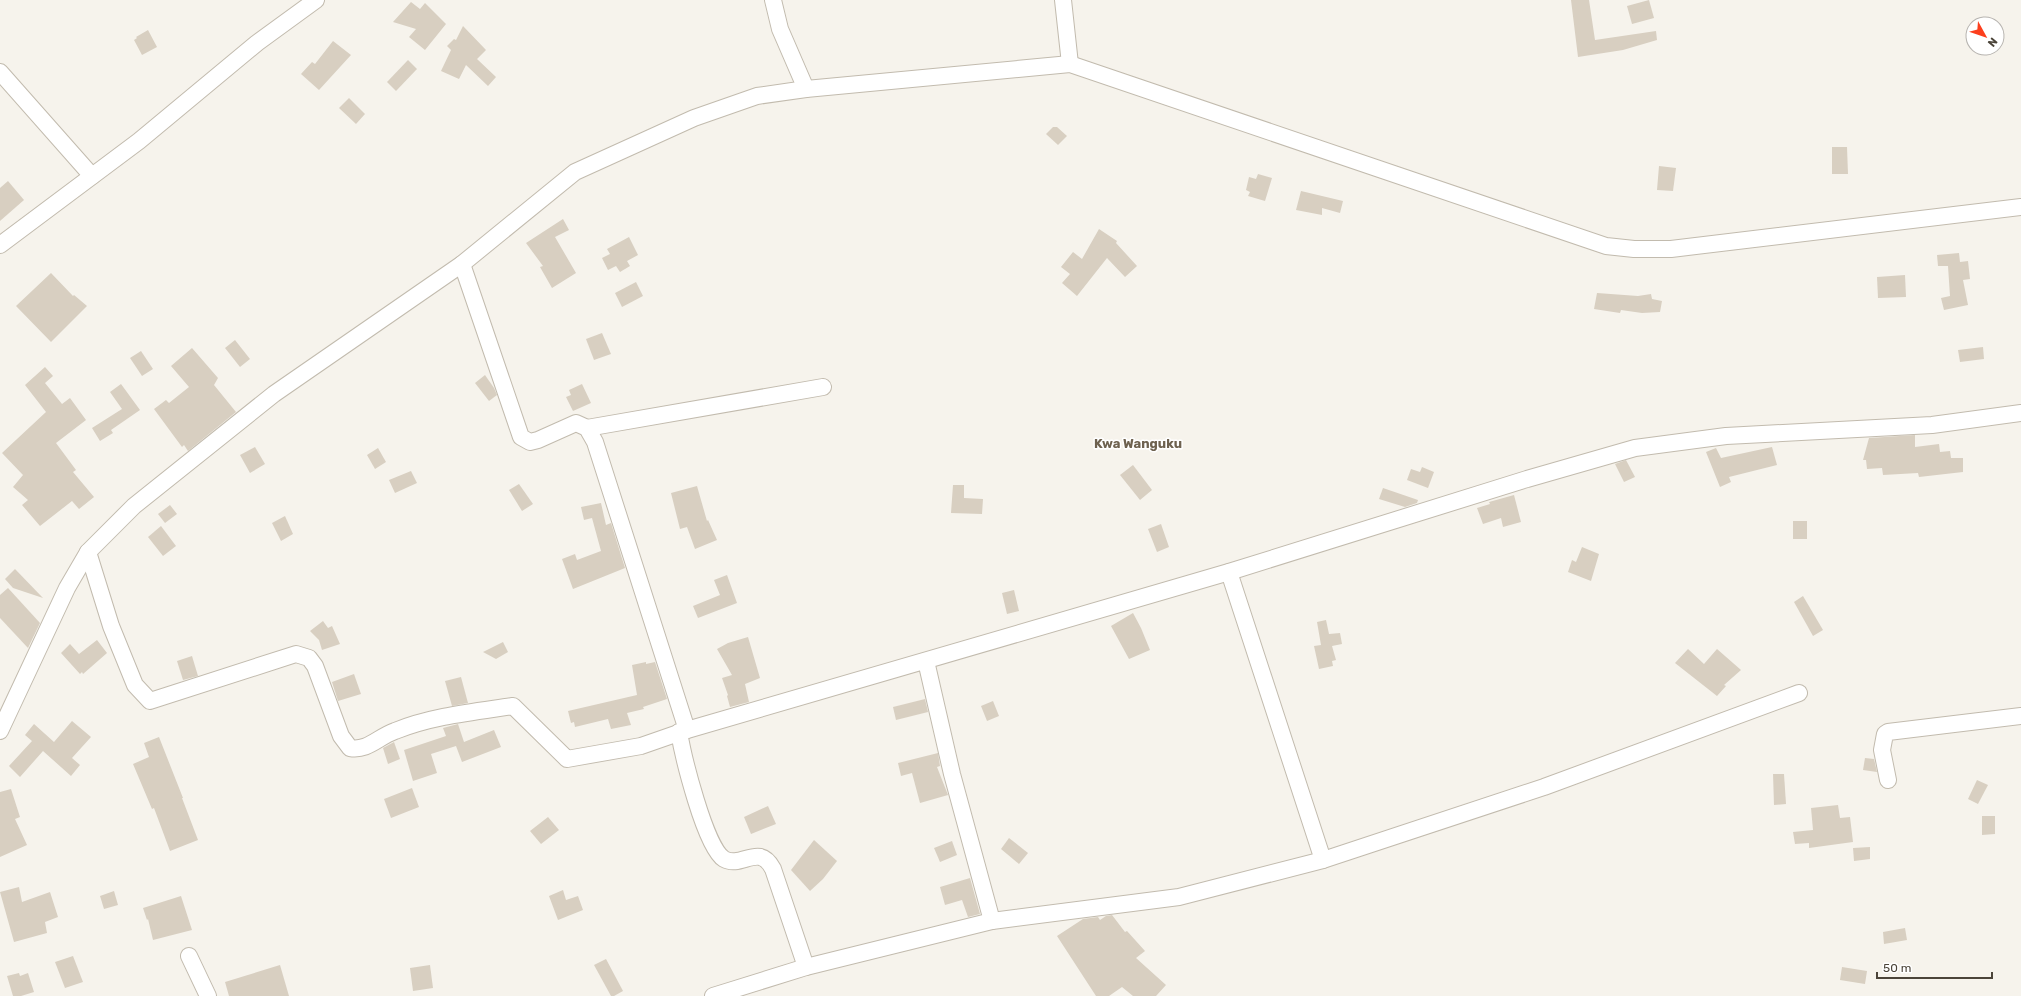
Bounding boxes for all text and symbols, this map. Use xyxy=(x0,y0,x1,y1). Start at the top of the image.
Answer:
north arrow xyxy=(1965,16,2005,56)
text: N xyxy=(1985,35,2000,49)
district label: Kwa Wanguku xyxy=(1094,436,1182,451)
scale bar xyxy=(1877,954,1992,980)
text: 50 m xyxy=(1883,961,1911,975)

